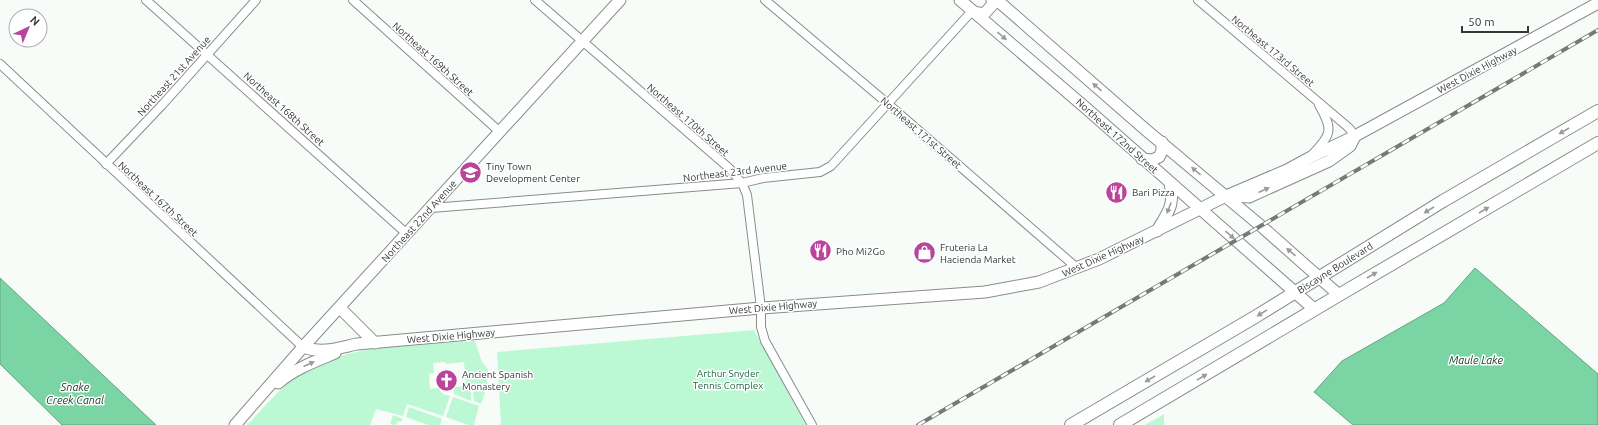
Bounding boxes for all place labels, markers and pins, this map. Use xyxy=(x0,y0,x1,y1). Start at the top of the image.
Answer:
school or university icon: Tiny Town Development Center xyxy=(458,159,484,185)
place label: Tiny Town Development Center xyxy=(486,161,580,184)
restaurant icon: Bari Pizza xyxy=(1103,179,1129,205)
place label: Bari Pizza xyxy=(1132,187,1175,198)
restaurant icon: Pho Mi2Go xyxy=(808,238,834,264)
shop icon: Fruteria La Hacienda Market xyxy=(912,240,938,266)
place label: Fruteria La Hacienda Market xyxy=(940,242,1016,265)
place label: Pho Mi2Go xyxy=(836,246,885,257)
church icon: Ancient Spanish Monastery xyxy=(434,367,460,393)
place label: Ancient Spanish Monastery xyxy=(462,369,533,392)

